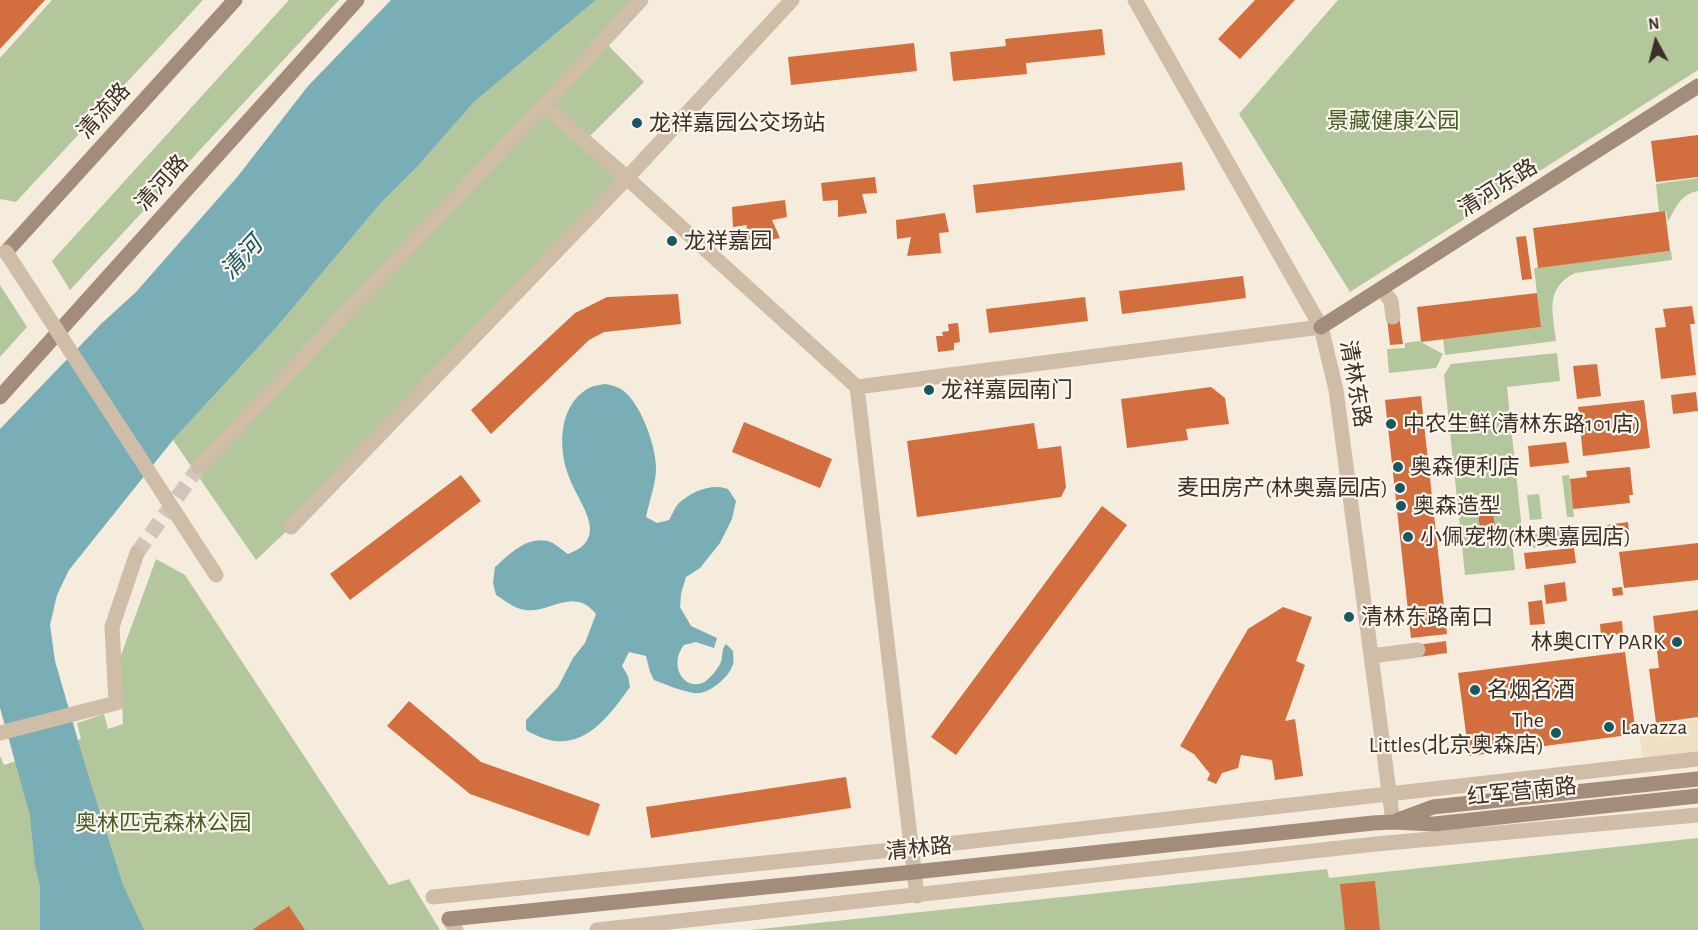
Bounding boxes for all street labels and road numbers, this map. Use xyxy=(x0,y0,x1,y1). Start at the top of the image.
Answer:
street label: 清流路 xyxy=(72,78,136,144)
street label: 清河路 xyxy=(130,150,194,216)
street label: 清河东路 xyxy=(1454,153,1542,223)
street label: 清林东路 xyxy=(1334,338,1376,430)
street label: 红军营南路 xyxy=(1466,773,1578,811)
street label: 清林路 xyxy=(885,832,953,866)

